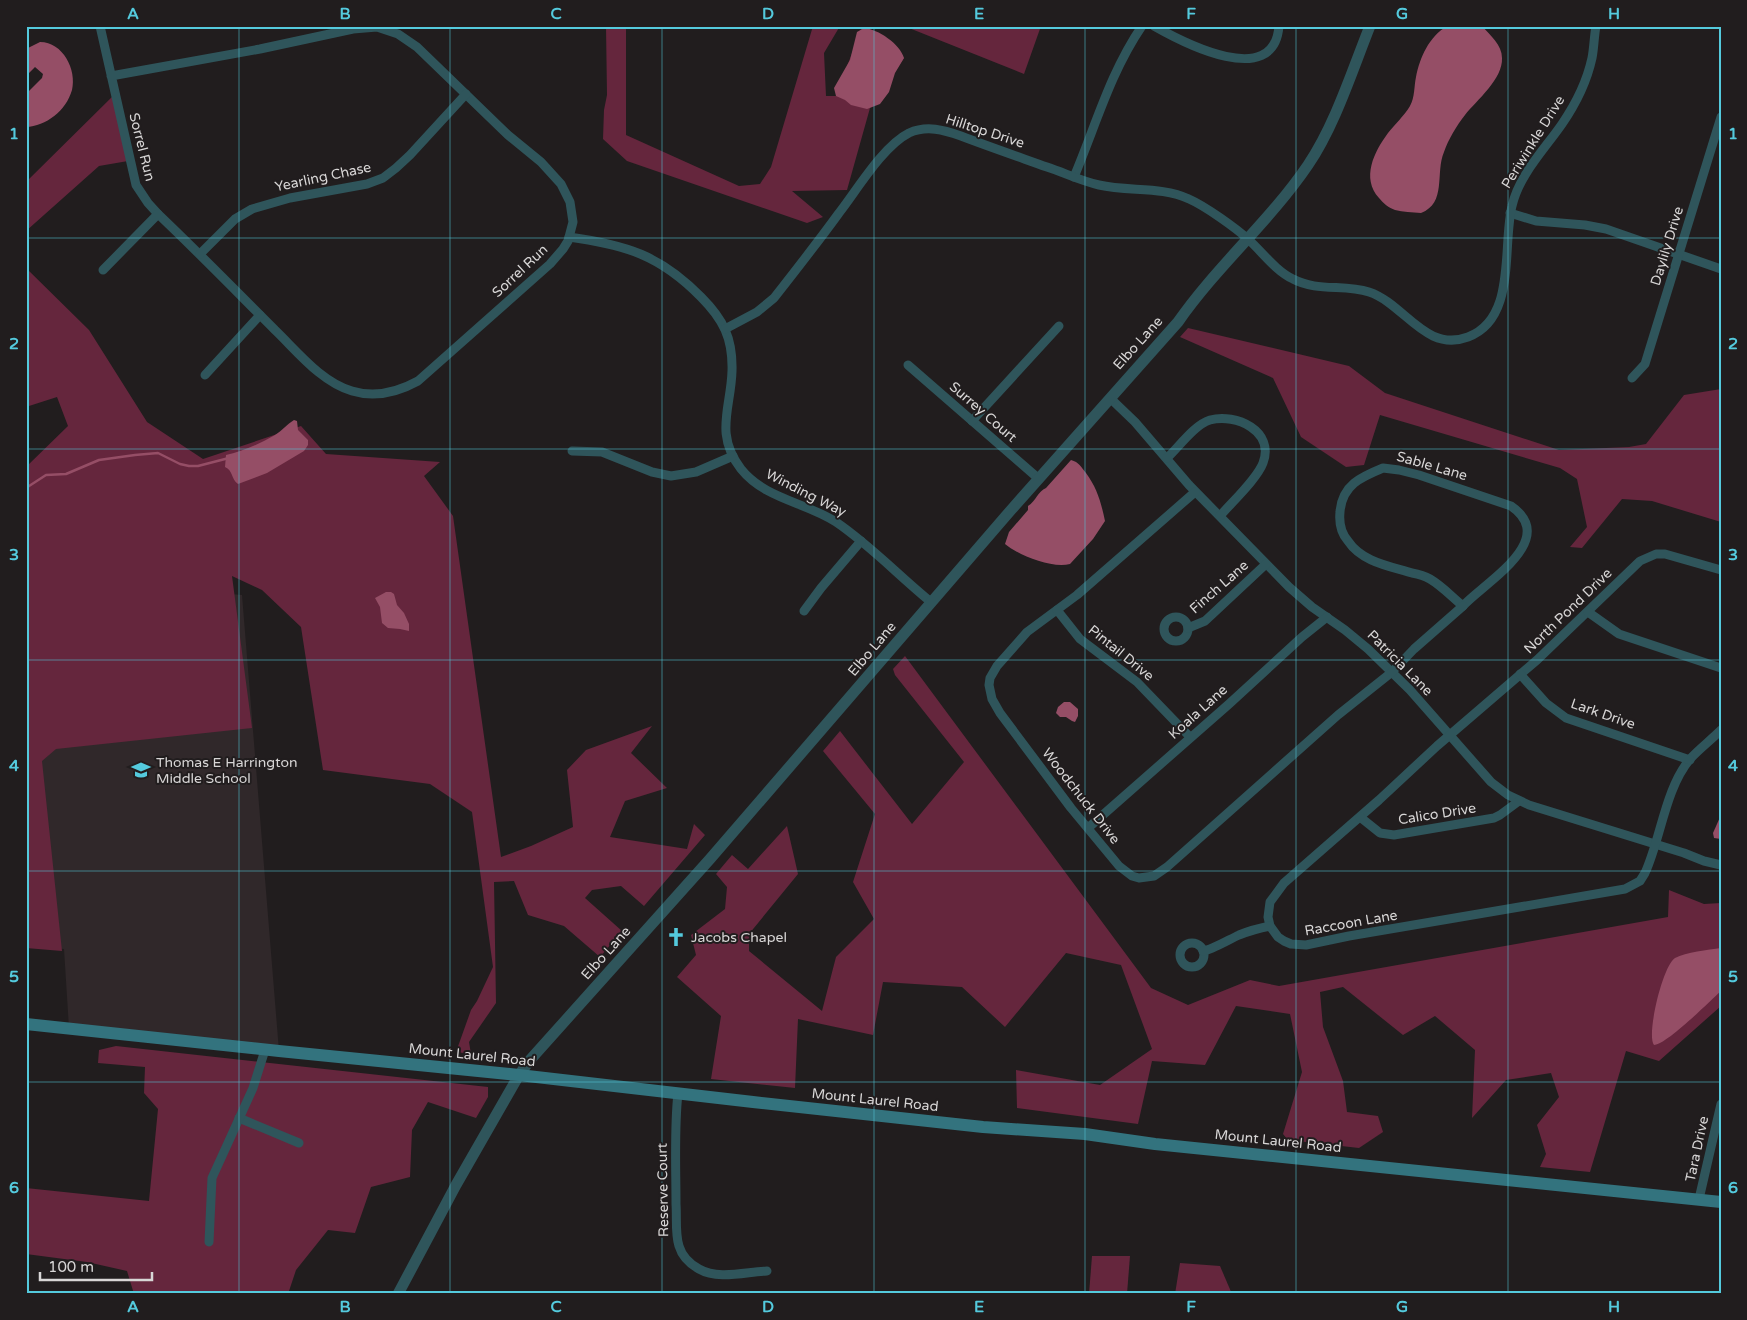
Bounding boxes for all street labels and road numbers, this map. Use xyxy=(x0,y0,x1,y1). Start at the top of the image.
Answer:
street label: Periwinkle Drive xyxy=(1498,92,1568,192)
street label: Hilltop Drive xyxy=(944,110,1027,152)
street label: Sorrel Run xyxy=(125,111,159,183)
street label: Yearling Chase xyxy=(273,159,373,195)
street label: Daylily Drive xyxy=(1647,204,1687,288)
street label: Sorrel Run xyxy=(489,241,551,301)
street label: Elbo Lane xyxy=(1110,313,1166,373)
street label: Surrey Court xyxy=(946,378,1021,446)
street label: Sable Lane xyxy=(1395,448,1469,484)
street label: Winding Way xyxy=(763,465,850,521)
street label: Finch Lane xyxy=(1186,557,1252,617)
street label: North Pond Drive xyxy=(1521,565,1616,657)
street label: Elbo Lane xyxy=(844,618,900,680)
street label: Pintail Drive xyxy=(1085,621,1157,685)
street label: Patricia Lane xyxy=(1364,627,1436,699)
street label: Koala Lane xyxy=(1165,681,1231,743)
street label: Lark Drive xyxy=(1569,695,1638,733)
street label: Woodchuck Drive xyxy=(1038,745,1124,847)
street label: Calico Drive xyxy=(1397,799,1477,829)
street label: Raccoon Lane xyxy=(1303,906,1399,940)
street label: Elbo Lane xyxy=(578,923,634,983)
street label: Mount Laurel Road xyxy=(408,1040,536,1070)
street label: Mount Laurel Road xyxy=(811,1085,939,1115)
street label: Tara Drive xyxy=(1682,1115,1712,1183)
street label: Mount Laurel Road xyxy=(1214,1126,1342,1156)
street label: Reserve Court xyxy=(654,1142,672,1237)

